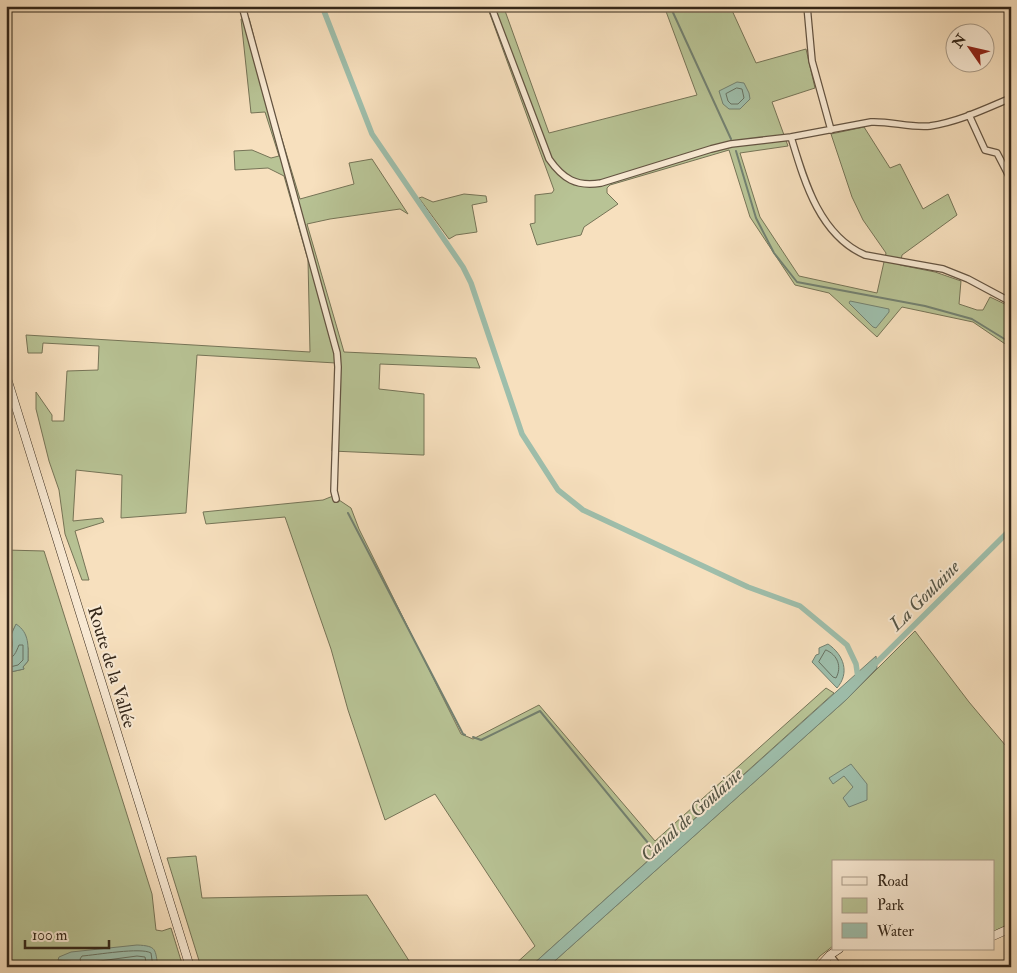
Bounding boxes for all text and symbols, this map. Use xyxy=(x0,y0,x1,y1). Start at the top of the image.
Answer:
north arrow xyxy=(944,22,994,72)
text: N xyxy=(949,31,970,52)
water label: La Goulaine xyxy=(884,555,966,637)
street label: Route de la Vallée xyxy=(82,603,141,731)
water label: Canal de Goulaine xyxy=(635,762,748,867)
legend xyxy=(832,860,994,950)
text: Road xyxy=(877,872,909,891)
text: Park xyxy=(877,896,904,915)
scale bar xyxy=(25,918,109,950)
text: Water xyxy=(876,922,914,941)
text: 100 m xyxy=(32,926,68,945)

